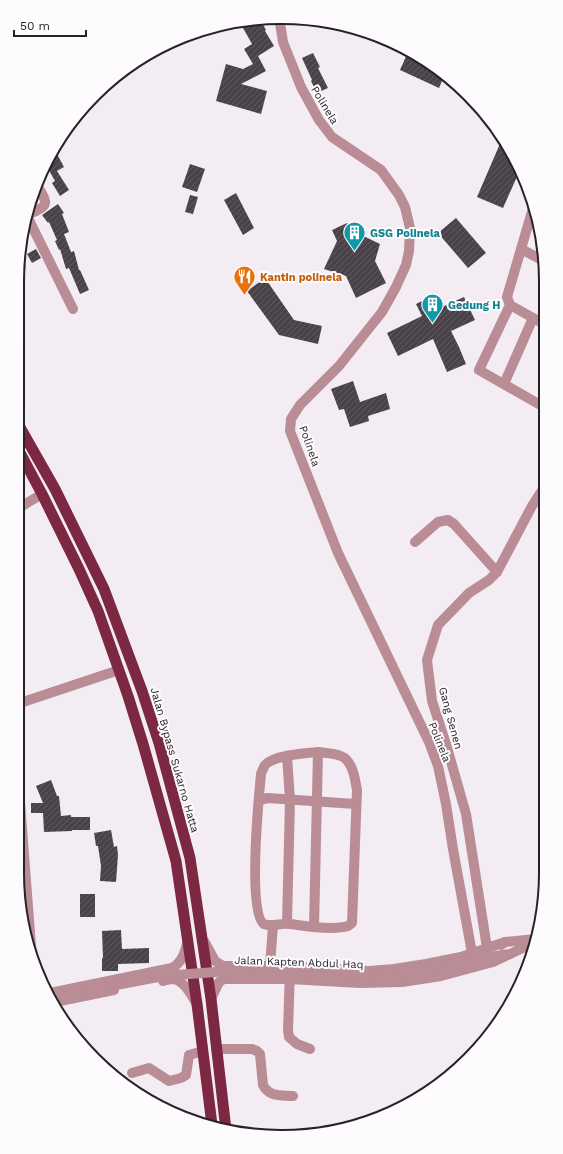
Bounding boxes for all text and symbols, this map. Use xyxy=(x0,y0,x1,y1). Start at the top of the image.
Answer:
scale bar xyxy=(14,12,86,38)
text: 50 m xyxy=(20,19,50,33)
street label: Polinela xyxy=(308,84,341,127)
building icon: GSG Polinela xyxy=(341,220,367,253)
place label: GSG Polinela xyxy=(370,227,441,240)
restaurant icon: Kantin polinela xyxy=(232,264,258,297)
place label: Kantin polinela xyxy=(260,271,343,284)
building icon: Gedung H xyxy=(420,292,446,325)
place label: Gedung H xyxy=(448,299,500,312)
street label: Polinela xyxy=(297,424,323,468)
street label: Jalan Bypass Sukarno Hatta xyxy=(148,686,201,834)
street label: Gang Senen xyxy=(436,686,465,751)
street label: Polinela xyxy=(426,720,453,764)
street label: Jalan Kapten Abdul Haq xyxy=(234,954,364,971)

